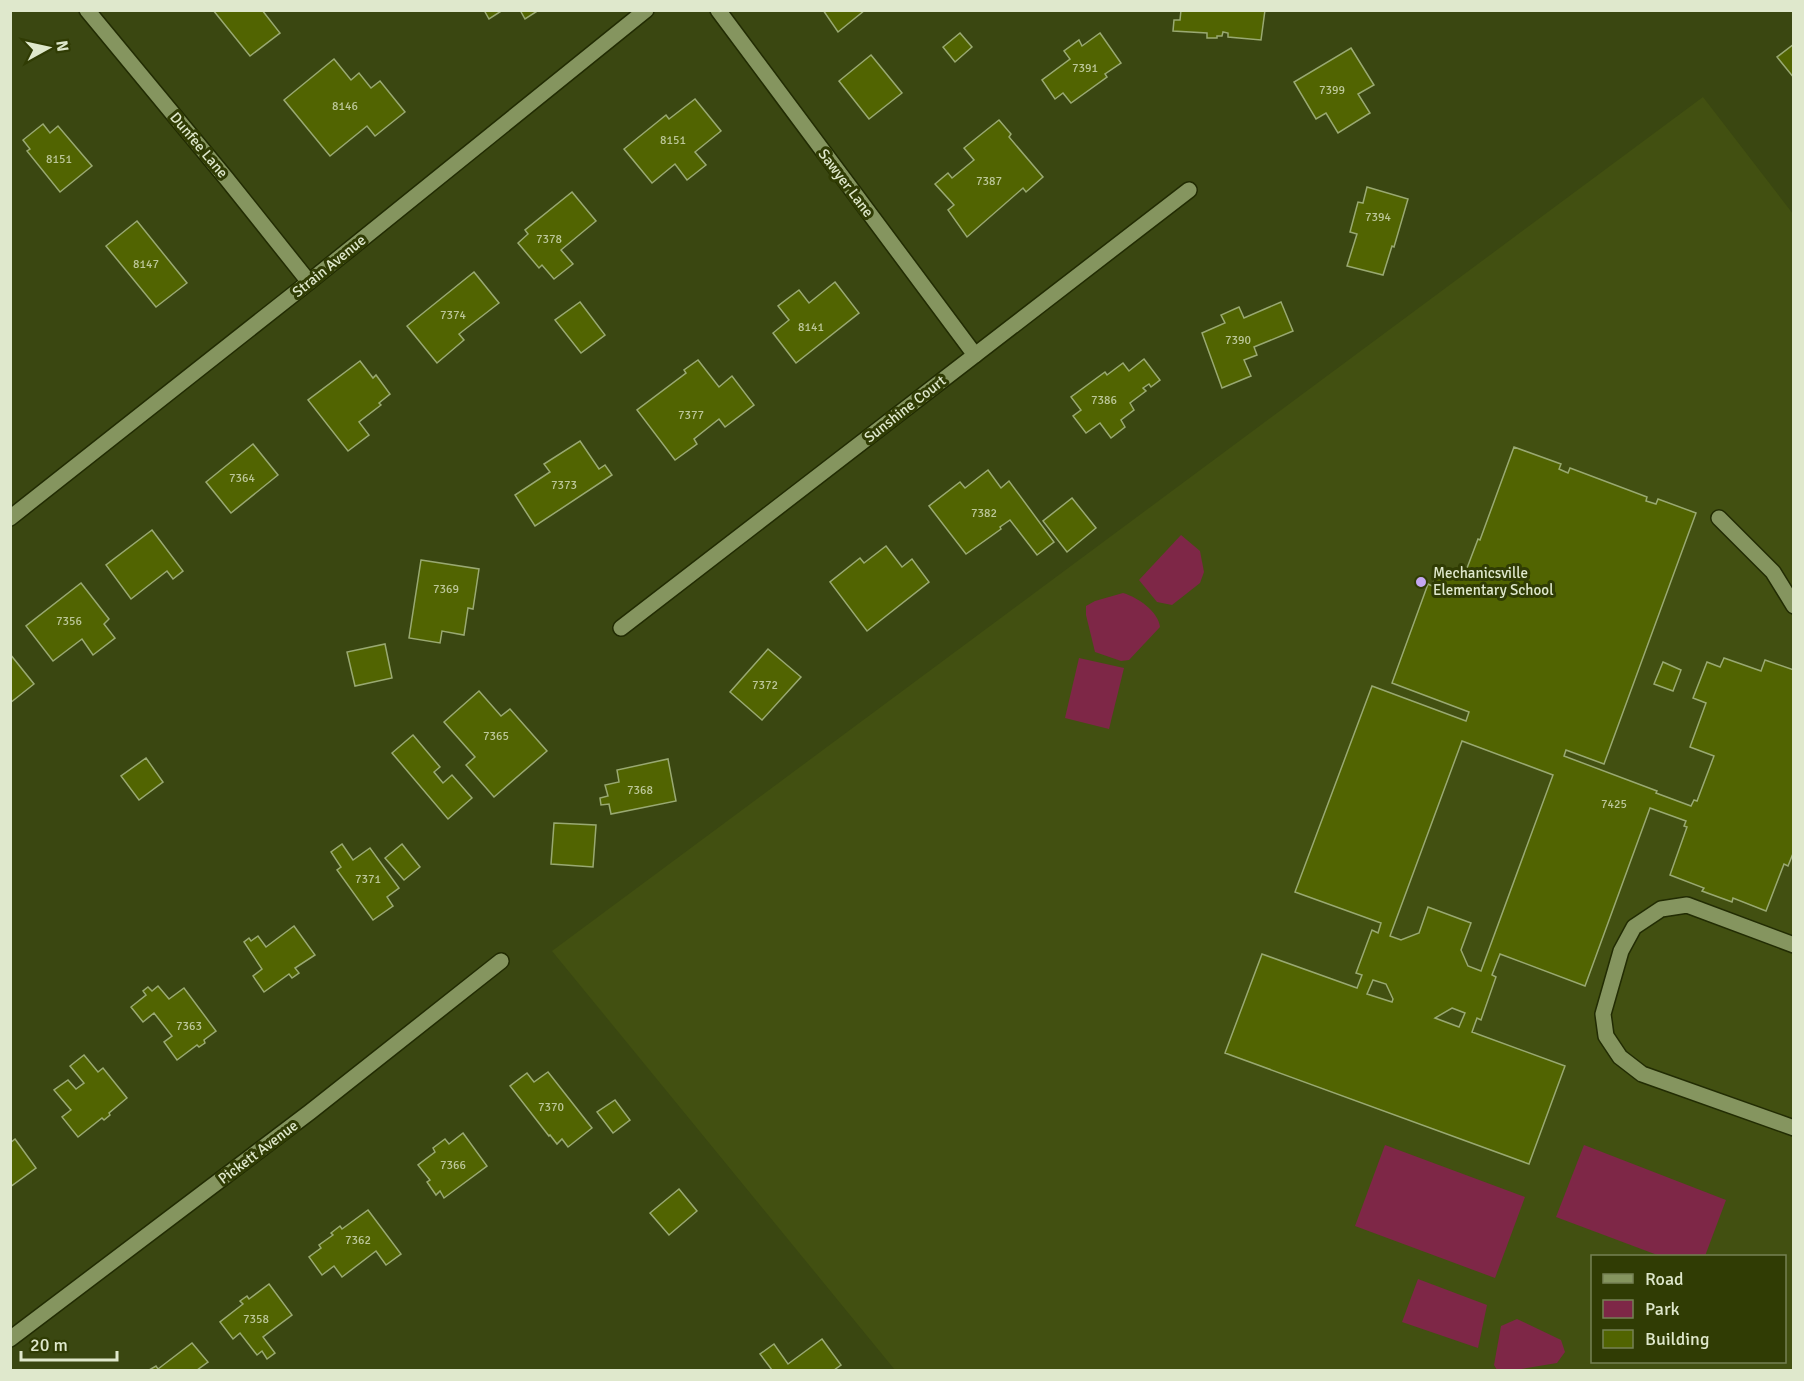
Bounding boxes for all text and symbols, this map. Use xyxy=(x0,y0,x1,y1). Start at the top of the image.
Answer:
north arrow xyxy=(18,18,78,78)
text: N xyxy=(51,39,73,53)
house number: 7391 xyxy=(1072,61,1098,76)
house number: 7399 xyxy=(1319,83,1345,98)
house number: 8146 xyxy=(332,99,358,114)
street label: Dunfee Lane xyxy=(166,108,232,182)
house number: 8151 xyxy=(660,133,686,148)
street label: Sawyer Lane xyxy=(815,145,877,221)
house number: 8151 xyxy=(46,152,72,167)
house number: 7387 xyxy=(976,174,1002,189)
house number: 7394 xyxy=(1365,210,1391,225)
street label: Strain Avenue xyxy=(289,231,369,301)
house number: 7378 xyxy=(536,232,562,247)
house number: 8147 xyxy=(133,257,159,272)
house number: 7374 xyxy=(440,308,466,323)
house number: 8141 xyxy=(798,320,824,335)
house number: 7390 xyxy=(1225,333,1251,348)
street label: Sunshine Court xyxy=(861,372,949,446)
house number: 7386 xyxy=(1091,393,1117,408)
house number: 7377 xyxy=(678,408,704,423)
house number: 7364 xyxy=(229,471,255,486)
house number: 7373 xyxy=(551,478,577,493)
house number: 7382 xyxy=(971,506,997,521)
place label: Mechanicsville Elementary School xyxy=(1433,564,1554,599)
marker: Mechanicsville Elementary School xyxy=(1414,575,1428,589)
house number: 7369 xyxy=(433,582,459,597)
house number: 7356 xyxy=(56,614,82,629)
house number: 7372 xyxy=(752,678,778,693)
house number: 7365 xyxy=(483,729,509,744)
house number: 7368 xyxy=(627,783,653,798)
house number: 7425 xyxy=(1601,797,1627,812)
house number: 7371 xyxy=(355,872,381,887)
house number: 7363 xyxy=(176,1019,202,1034)
house number: 7370 xyxy=(538,1100,564,1115)
street label: Pickett Avenue xyxy=(215,1116,301,1188)
house number: 7366 xyxy=(440,1158,466,1173)
house number: 7362 xyxy=(345,1233,371,1248)
legend xyxy=(1591,1255,1786,1363)
text: Road xyxy=(1645,1268,1684,1290)
text: Park xyxy=(1645,1298,1680,1320)
house number: 7358 xyxy=(243,1312,269,1327)
scale bar xyxy=(21,1324,117,1362)
text: Building xyxy=(1645,1328,1709,1350)
text: 20 m xyxy=(30,1334,68,1356)

